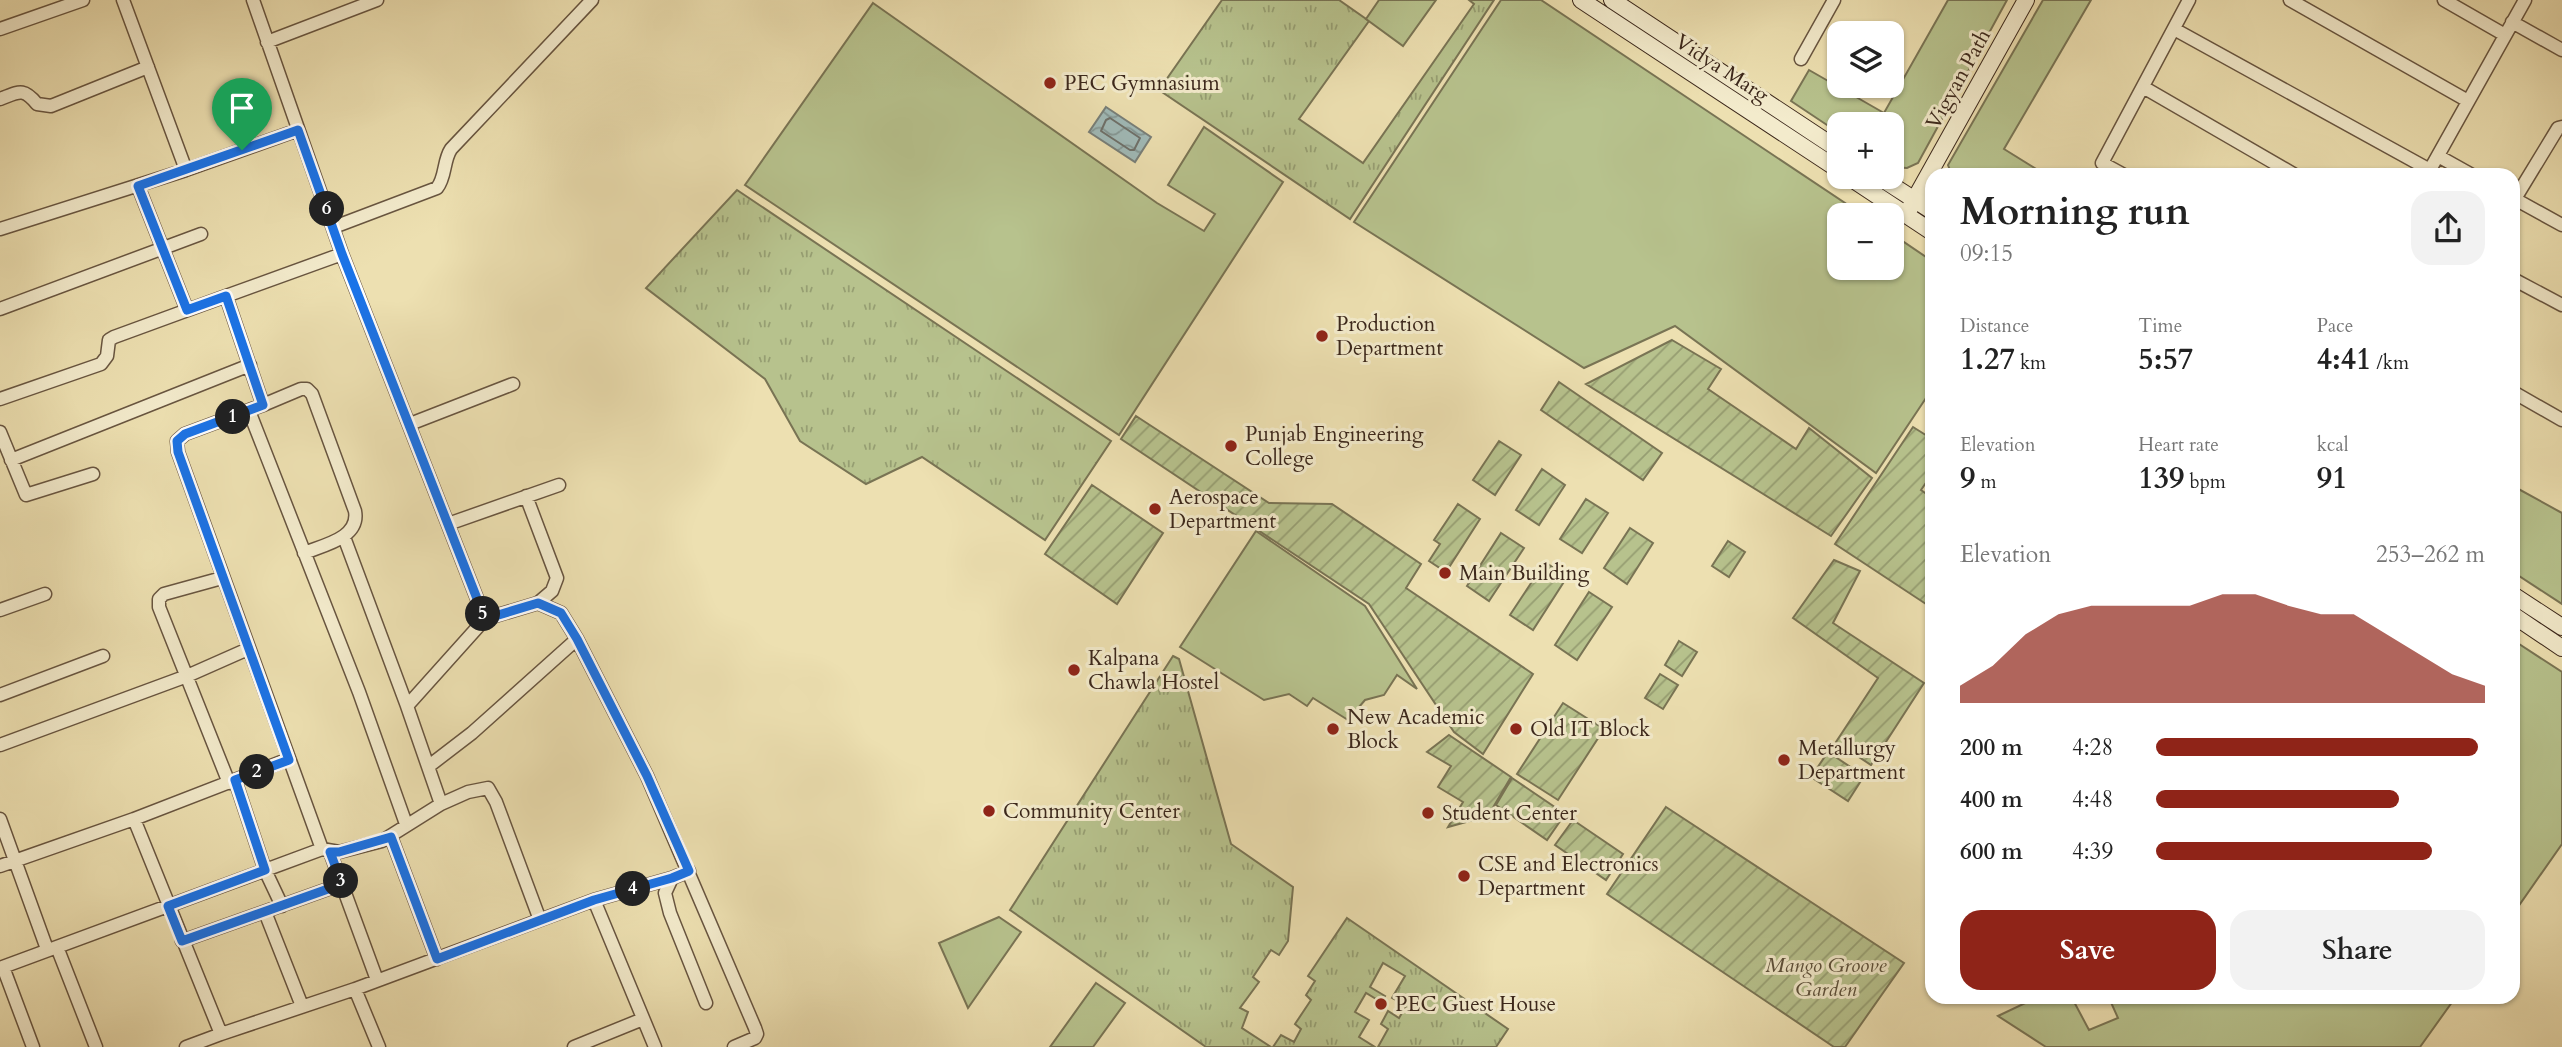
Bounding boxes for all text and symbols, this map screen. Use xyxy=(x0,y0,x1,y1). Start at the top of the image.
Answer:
map controls xyxy=(1827,21,1904,280)
button: layers xyxy=(1827,21,1904,98)
street label: Vigyan Path xyxy=(1919,23,1998,135)
street label: Vidya Marg xyxy=(1669,27,1775,110)
place label: PEC Gymnasium xyxy=(1064,69,1220,98)
marker: PEC Gymnasium xyxy=(1042,75,1058,91)
pin xyxy=(212,78,272,150)
icon: arrive xyxy=(223,89,261,127)
button: + xyxy=(1827,112,1904,189)
text: Morning run xyxy=(1960,186,2190,238)
button: share xyxy=(2411,191,2485,265)
pin: 6 xyxy=(310,192,344,227)
text: 6 xyxy=(322,195,331,221)
button: − xyxy=(1827,203,1904,280)
text: 09:15 xyxy=(1960,238,2013,269)
place label: Production Department xyxy=(1336,310,1443,363)
text: Distance xyxy=(1960,313,2029,339)
text: Time xyxy=(2138,313,2182,339)
text: Pace xyxy=(2317,313,2353,339)
marker: Production Department xyxy=(1314,328,1330,344)
text: 1.27 xyxy=(1960,339,2015,380)
text: 5:57 xyxy=(2138,339,2193,380)
text: 4:41 xyxy=(2317,339,2371,380)
text: km xyxy=(2015,350,2046,376)
text: /km xyxy=(2371,350,2409,376)
pin: 1 xyxy=(216,400,250,434)
text: 1 xyxy=(228,403,237,429)
place label: Punjab Engineering College xyxy=(1245,420,1424,473)
text: Elevation xyxy=(1960,432,2035,458)
text: Heart rate xyxy=(2138,432,2219,458)
text: kcal xyxy=(2317,432,2349,458)
marker: Punjab Engineering College xyxy=(1223,438,1239,454)
text: 9 xyxy=(1960,458,1975,499)
text: 139 xyxy=(2138,458,2184,499)
text: 91 xyxy=(2317,458,2347,499)
text: m xyxy=(1975,469,1997,495)
text: bpm xyxy=(2184,469,2226,495)
place label: Aerospace Department xyxy=(1169,483,1276,536)
marker: Aerospace Department xyxy=(1147,501,1163,517)
text: Elevation xyxy=(1960,539,2051,570)
text: 253–262 m xyxy=(2376,539,2485,570)
place label: Main Building xyxy=(1459,559,1589,588)
marker: Main Building xyxy=(1437,565,1453,581)
pin: 5 xyxy=(466,596,500,632)
text: 5 xyxy=(478,600,487,626)
place label: Kalpana Chawla Hostel xyxy=(1088,644,1219,697)
marker: Kalpana Chawla Hostel xyxy=(1066,662,1082,678)
place label: New Academic Block xyxy=(1347,703,1484,756)
place label: Old IT Block xyxy=(1530,715,1651,744)
marker: New Academic Block xyxy=(1325,721,1341,737)
marker: Old IT Block xyxy=(1508,721,1524,737)
text: 200 m xyxy=(1960,732,2023,763)
text: 4:28 xyxy=(2072,732,2113,763)
place label: Metallurgy Department xyxy=(1798,734,1905,787)
marker: Metallurgy Department xyxy=(1776,752,1792,768)
pin: 2 xyxy=(240,754,274,790)
text: 2 xyxy=(252,758,261,784)
text: 400 m xyxy=(1960,784,2023,815)
text: 4:48 xyxy=(2072,784,2113,815)
place label: Community Center xyxy=(1003,797,1180,826)
place label: Student Center xyxy=(1442,799,1577,828)
marker: Community Center xyxy=(981,803,997,819)
marker: Student Center xyxy=(1420,805,1436,821)
text: 600 m xyxy=(1960,836,2023,867)
text: 4:39 xyxy=(2072,836,2113,867)
place label: CSE and Electronics Department xyxy=(1478,850,1659,903)
pin: 3 xyxy=(324,864,358,898)
text: 3 xyxy=(336,867,345,893)
marker: CSE and Electronics Department xyxy=(1456,868,1472,884)
pin: 4 xyxy=(616,872,650,906)
text: 4 xyxy=(628,875,637,901)
button: Save xyxy=(1960,910,2216,990)
button: Share xyxy=(2230,910,2485,990)
park label: Mango Groove Garden xyxy=(1765,951,1888,1004)
place label: PEC Guest House xyxy=(1395,990,1556,1019)
marker: PEC Guest House xyxy=(1373,996,1389,1012)

